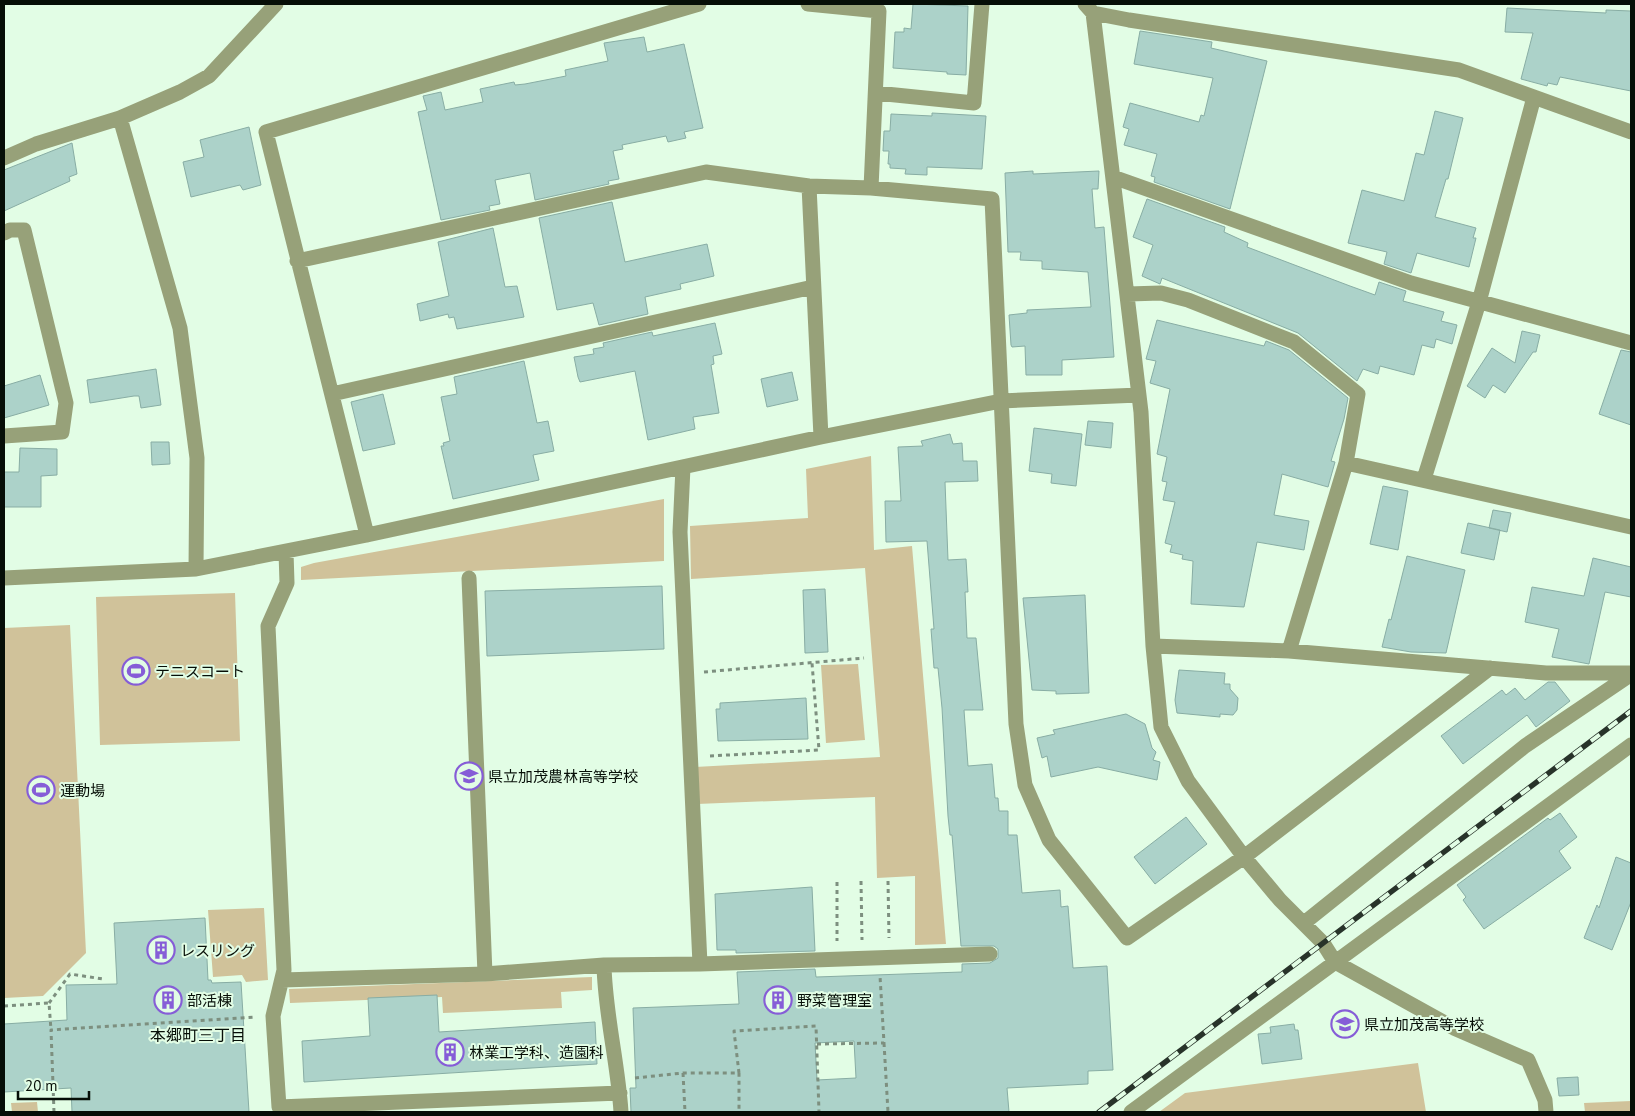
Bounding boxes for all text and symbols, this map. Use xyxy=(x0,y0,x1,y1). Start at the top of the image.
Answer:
sports icon: テニスコート xyxy=(121,656,151,686)
place label: テニスコート xyxy=(155,662,245,681)
school or university icon: 県立加茂農林高等学校 xyxy=(454,761,484,791)
place label: 県立加茂農林高等学校 xyxy=(488,767,638,786)
sports icon: 運動場 xyxy=(26,775,56,805)
place label: 運動場 xyxy=(60,781,105,800)
building icon: レスリング xyxy=(146,935,176,965)
place label: レスリング xyxy=(180,941,255,960)
building icon: 部活棟 xyxy=(153,985,183,1015)
building icon: 野菜管理室 xyxy=(763,985,793,1015)
place label: 部活棟 xyxy=(187,991,232,1010)
place label: 野菜管理室 xyxy=(797,991,872,1010)
school or university icon: 県立加茂高等学校 xyxy=(1330,1009,1360,1039)
place label: 県立加茂高等学校 xyxy=(1364,1015,1484,1034)
district label: 本郷町三丁目 xyxy=(150,1025,246,1045)
building icon: 林業工学科、造園科 xyxy=(435,1037,465,1067)
place label: 林業工学科、造園科 xyxy=(469,1043,604,1062)
scale bar xyxy=(18,1068,89,1100)
text: 20 m xyxy=(25,1076,58,1095)

